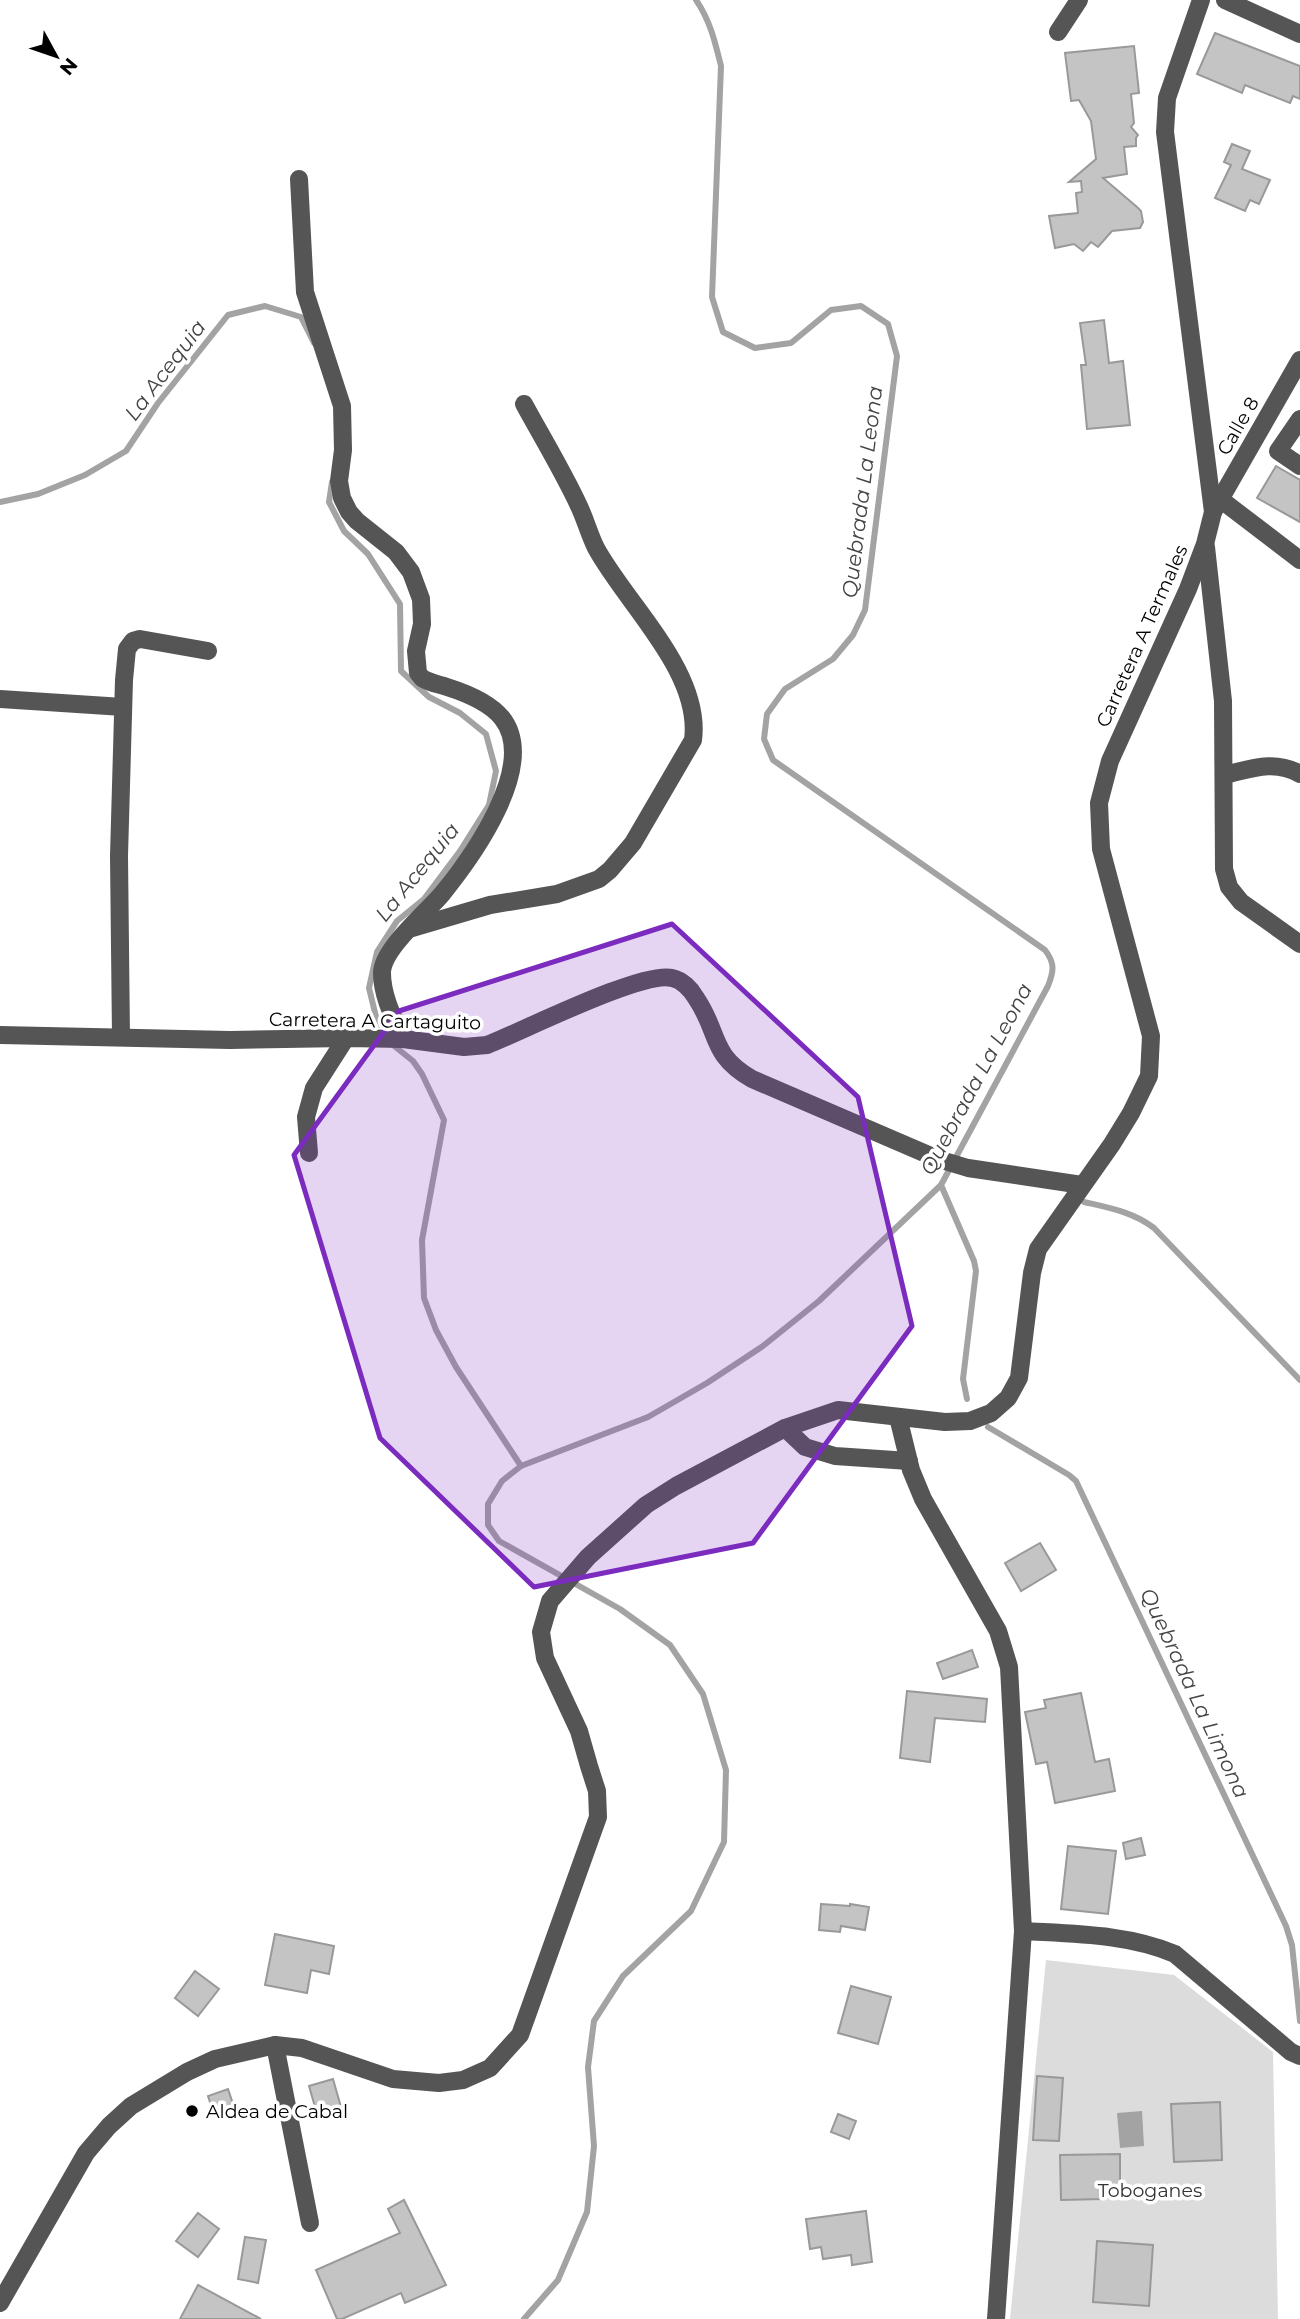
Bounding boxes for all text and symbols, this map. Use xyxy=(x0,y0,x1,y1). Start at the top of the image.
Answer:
north arrow xyxy=(21,21,91,91)
text: N xyxy=(55,53,82,80)
water label: La Acequia xyxy=(119,315,211,425)
water label: Quebrada La Leona xyxy=(837,385,887,599)
street label: Calle 8 xyxy=(1212,393,1264,459)
street label: Carretera A Termales xyxy=(1091,541,1193,731)
water label: La Acequia xyxy=(370,818,464,926)
water label: Quebrada La Leona xyxy=(915,979,1037,1179)
street label: Carretera A Cartaguito xyxy=(269,1008,481,1034)
water label: Quebrada La Limona xyxy=(1135,1584,1255,1802)
place label: Aldea de Cabal xyxy=(206,2100,348,2123)
marker: Aldea de Cabal xyxy=(184,2103,200,2119)
park label: Toboganes xyxy=(1098,2179,1202,2202)

